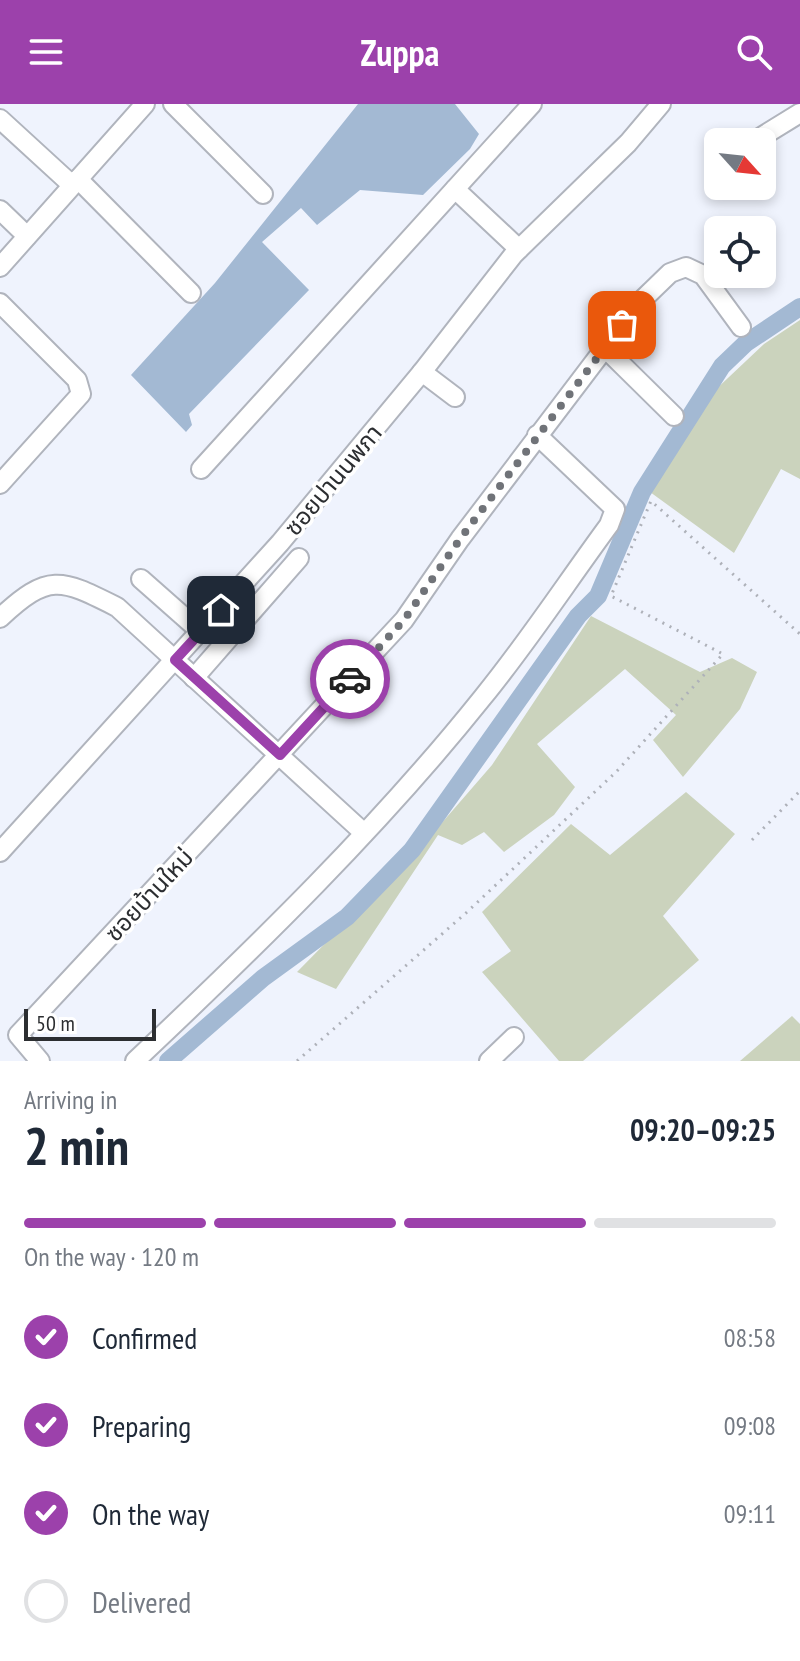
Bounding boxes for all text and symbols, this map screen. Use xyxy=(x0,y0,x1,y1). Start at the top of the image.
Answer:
text: Zuppa xyxy=(361,29,439,76)
icon: menu xyxy=(24,30,68,74)
icon: search xyxy=(732,30,776,74)
north arrow xyxy=(704,128,776,200)
map controls xyxy=(704,128,776,288)
button: locate xyxy=(704,216,776,288)
pin xyxy=(588,291,656,359)
icon: bag xyxy=(600,303,644,347)
street label: ซอยปานนพภา xyxy=(277,418,389,542)
pin xyxy=(187,576,255,644)
icon: home xyxy=(199,588,243,632)
courier xyxy=(310,639,390,719)
icon: car xyxy=(328,657,372,701)
street label: ซอยบ้านใหม่ xyxy=(98,842,200,948)
scale bar xyxy=(24,1005,156,1041)
text: 50 m xyxy=(36,1009,75,1037)
text: Arriving in xyxy=(24,1083,117,1116)
text: 09:20–09:25 xyxy=(630,1110,776,1149)
text: 2 min xyxy=(24,1112,129,1179)
text: On the way · 120 m xyxy=(24,1240,199,1273)
icon: check xyxy=(24,1315,68,1359)
text: Confirmed xyxy=(92,1318,197,1357)
text: 08:58 xyxy=(724,1321,776,1354)
icon: check xyxy=(24,1403,68,1447)
text: Preparing xyxy=(92,1406,191,1445)
text: 09:08 xyxy=(724,1409,776,1442)
icon: check xyxy=(24,1491,68,1535)
text: On the way xyxy=(92,1494,209,1533)
text: 09:11 xyxy=(724,1497,776,1530)
text: Delivered xyxy=(92,1582,191,1621)

